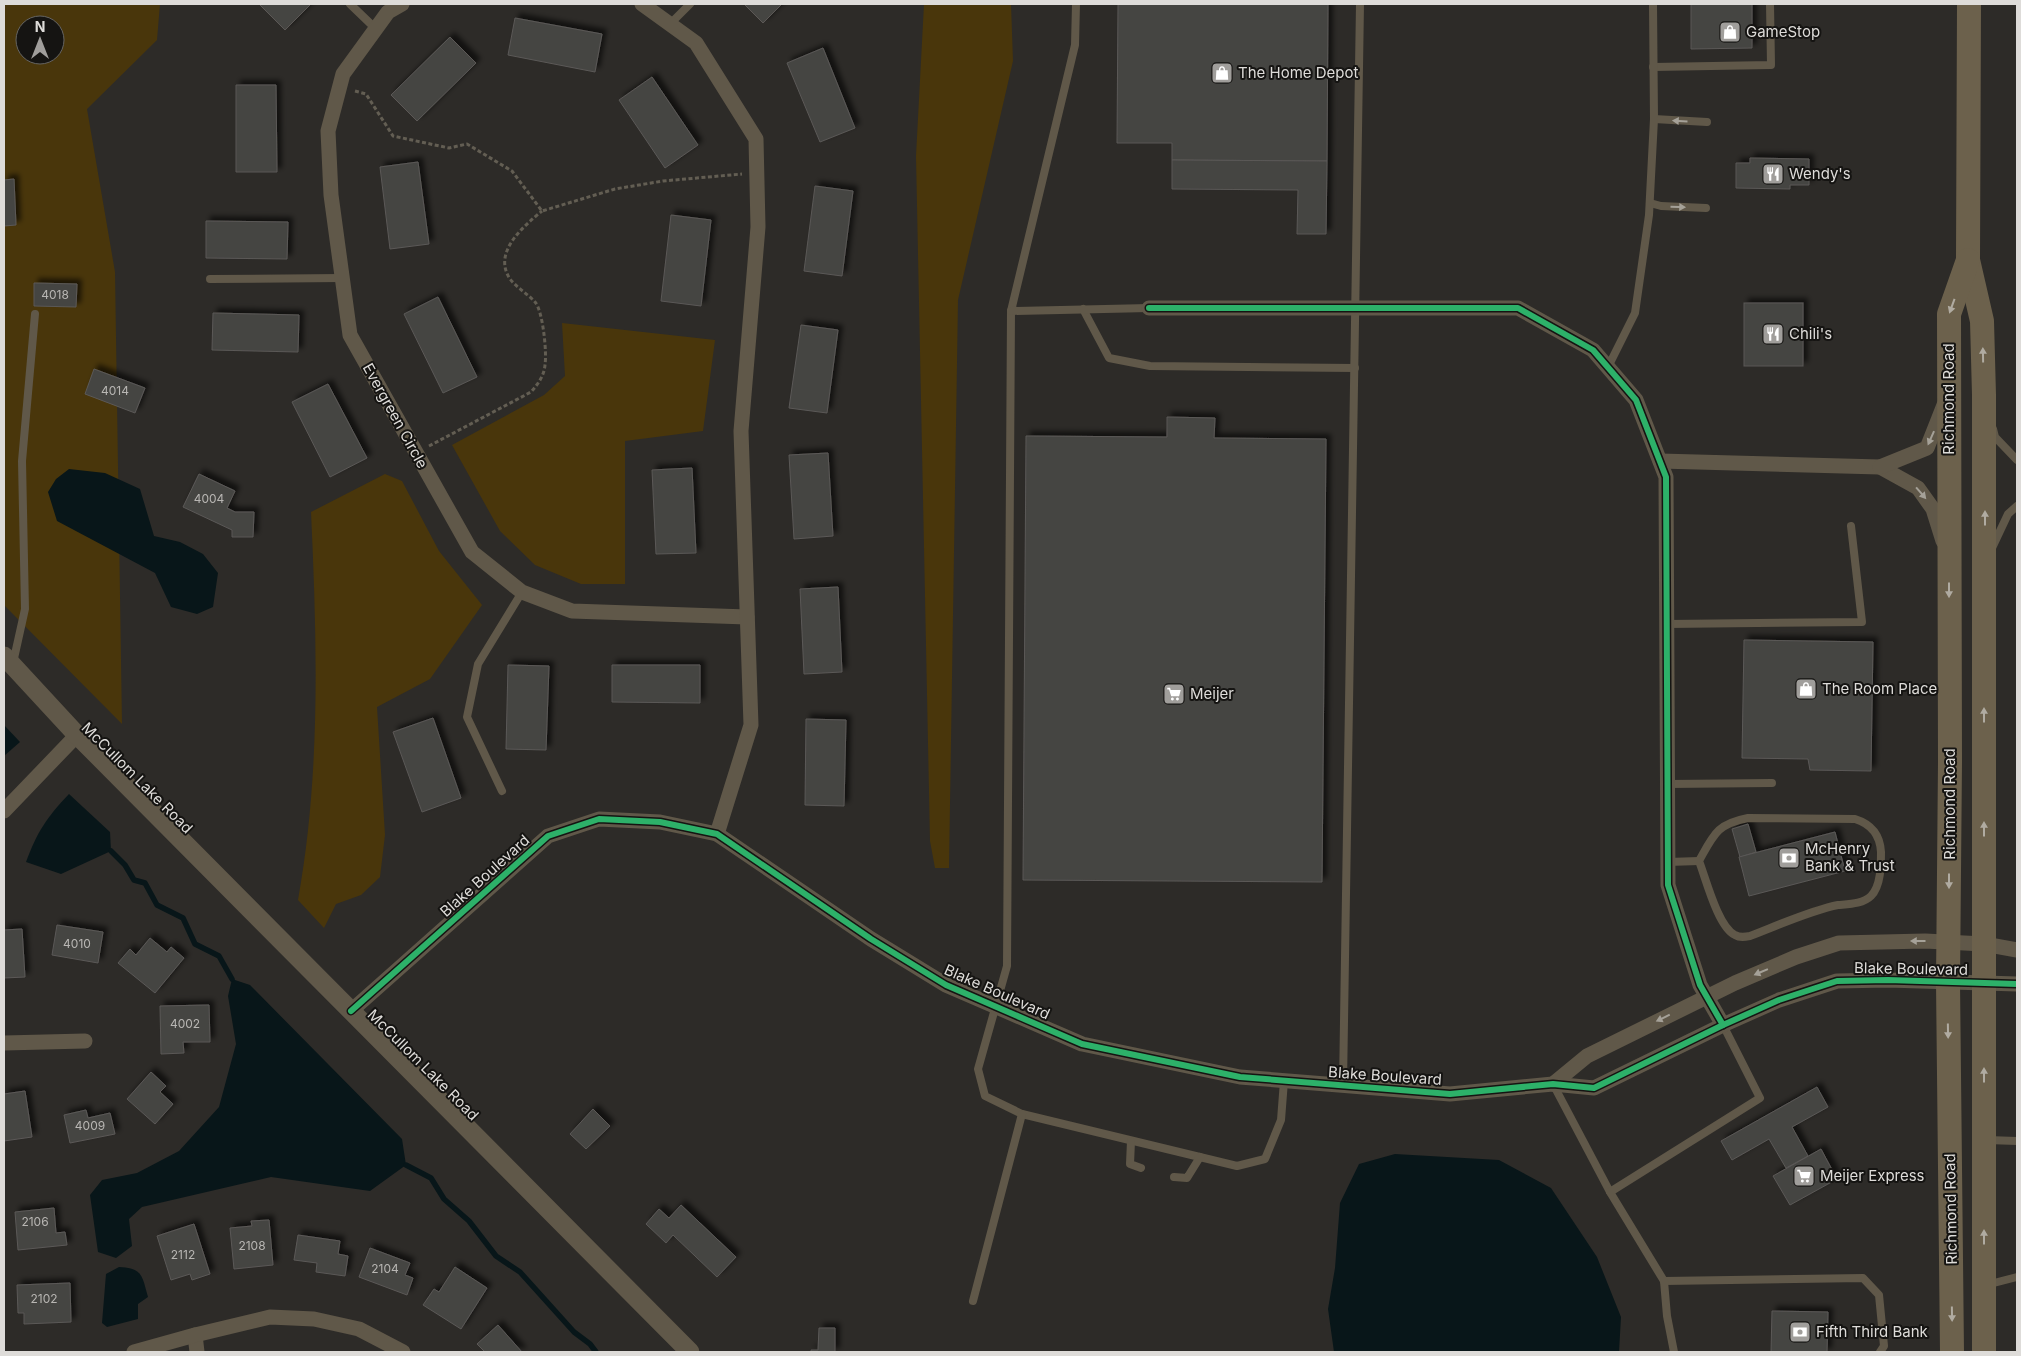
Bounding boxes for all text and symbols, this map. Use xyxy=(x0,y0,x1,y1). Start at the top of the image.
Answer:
north arrow xyxy=(15,15,65,65)
text: N xyxy=(35,18,45,35)
shop icon: GameStop xyxy=(1718,20,1742,44)
place label: GameStop xyxy=(1746,22,1820,41)
shop icon: The Home Depot xyxy=(1210,61,1234,85)
place label: The Home Depot xyxy=(1238,63,1359,82)
one-way arrow xyxy=(1672,116,1688,124)
restaurant icon: Wendy's xyxy=(1761,162,1785,186)
place label: Wendy's xyxy=(1789,164,1851,183)
one-way arrow xyxy=(1670,203,1686,211)
house number: 4018 xyxy=(41,287,69,302)
one-way arrow xyxy=(1947,298,1955,313)
restaurant icon: Chili's xyxy=(1761,322,1785,346)
place label: Chili's xyxy=(1789,324,1832,343)
street label: Richmond Road xyxy=(1939,343,1958,455)
one-way arrow xyxy=(1979,347,1987,363)
street label: Evergreen Circle xyxy=(359,360,432,472)
house number: 4014 xyxy=(101,383,129,398)
one-way arrow xyxy=(1927,431,1935,445)
one-way arrow xyxy=(1915,486,1926,499)
house number: 4004 xyxy=(194,491,225,506)
one-way arrow xyxy=(1981,510,1989,526)
one-way arrow xyxy=(1945,582,1953,598)
shop icon: The Room Place xyxy=(1794,677,1818,701)
place label: The Room Place xyxy=(1822,679,1937,698)
supermarket icon: Meijer xyxy=(1162,682,1186,706)
place label: Meijer xyxy=(1190,684,1234,703)
one-way arrow xyxy=(1980,707,1988,723)
street label: McCullom Lake Road xyxy=(78,718,197,837)
street label: Richmond Road xyxy=(1940,748,1959,860)
one-way arrow xyxy=(1980,821,1988,837)
street label: Blake Boulevard xyxy=(436,830,533,921)
place label: McHenry Bank & Trust xyxy=(1805,839,1895,875)
bank icon: McHenry Bank & Trust xyxy=(1777,846,1801,870)
one-way arrow xyxy=(1945,873,1953,889)
house number: 4010 xyxy=(63,936,91,951)
one-way arrow xyxy=(1910,937,1926,945)
street label: Blake Boulevard xyxy=(1854,958,1968,979)
street label: Blake Boulevard xyxy=(941,960,1053,1023)
one-way arrow xyxy=(1754,969,1768,977)
street label: McCullom Lake Road xyxy=(364,1005,483,1124)
one-way arrow xyxy=(1656,1014,1670,1022)
house number: 4002 xyxy=(170,1016,200,1031)
one-way arrow xyxy=(1944,1023,1952,1039)
street label: Blake Boulevard xyxy=(1328,1062,1442,1089)
one-way arrow xyxy=(1980,1066,1988,1082)
house number: 4009 xyxy=(75,1118,105,1133)
street label: Richmond Road xyxy=(1940,1153,1961,1265)
supermarket icon: Meijer Express xyxy=(1792,1164,1816,1188)
place label: Meijer Express xyxy=(1820,1166,1925,1185)
house number: 2106 xyxy=(21,1214,49,1229)
one-way arrow xyxy=(1980,1229,1988,1245)
house number: 2108 xyxy=(238,1238,266,1253)
house number: 2112 xyxy=(171,1247,195,1262)
house number: 2104 xyxy=(371,1261,399,1276)
house number: 2102 xyxy=(30,1291,58,1306)
one-way arrow xyxy=(1948,1306,1956,1322)
bank icon: Fifth Third Bank xyxy=(1788,1320,1812,1344)
place label: Fifth Third Bank xyxy=(1816,1322,1929,1341)

